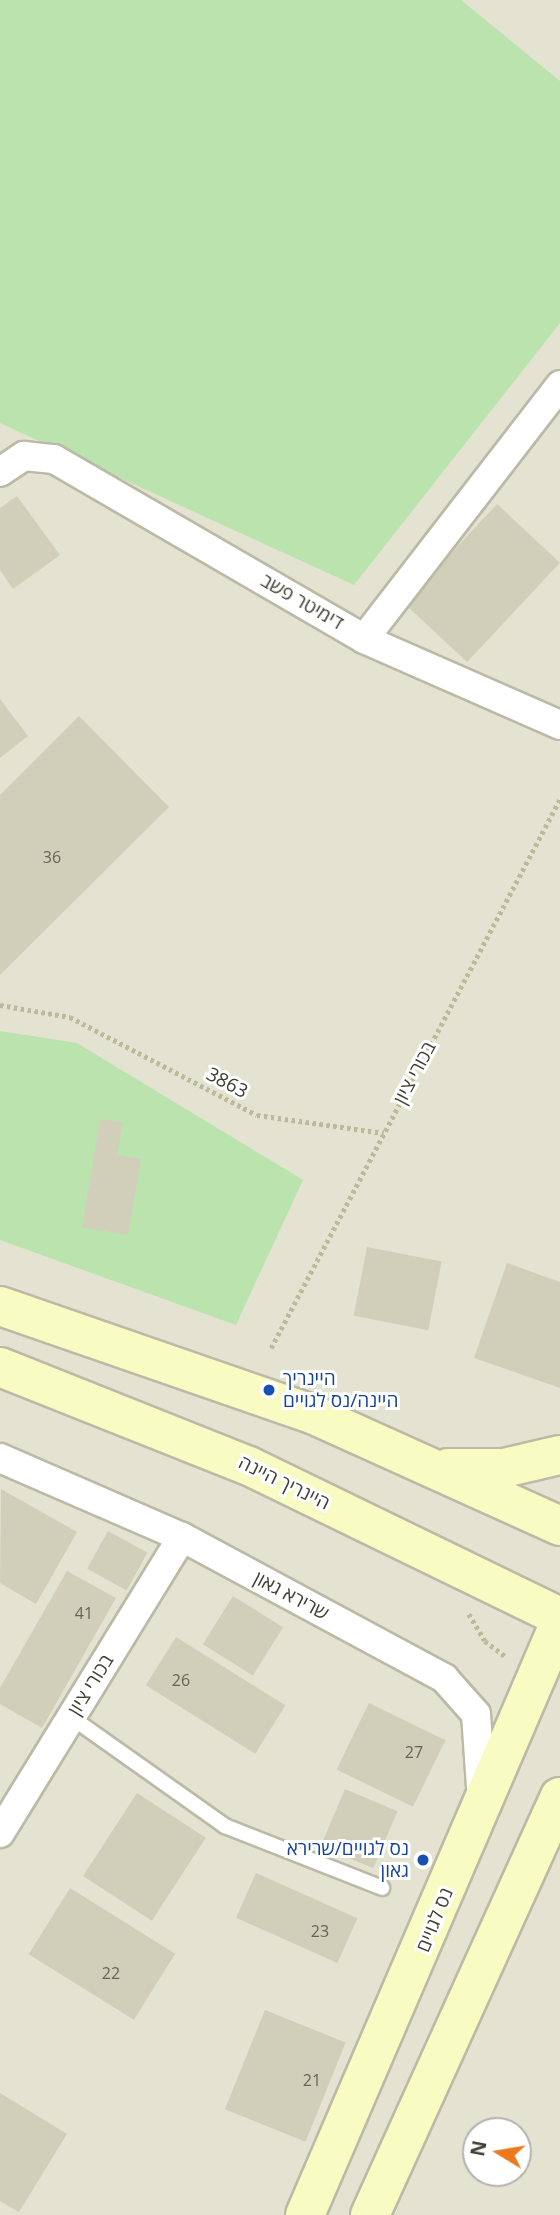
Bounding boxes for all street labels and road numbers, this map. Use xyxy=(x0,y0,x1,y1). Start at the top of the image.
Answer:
street label: דימיטר פשב xyxy=(257,569,347,635)
street label: בכורי ציון xyxy=(389,1038,441,1108)
street label: 3863 xyxy=(202,1063,252,1103)
street label: היינריך היינה xyxy=(235,1451,333,1515)
street label: שרירא גאון xyxy=(250,1567,332,1625)
street label: בכורי ציון xyxy=(63,1650,119,1720)
street label: נס לגויים xyxy=(412,1885,458,1955)

